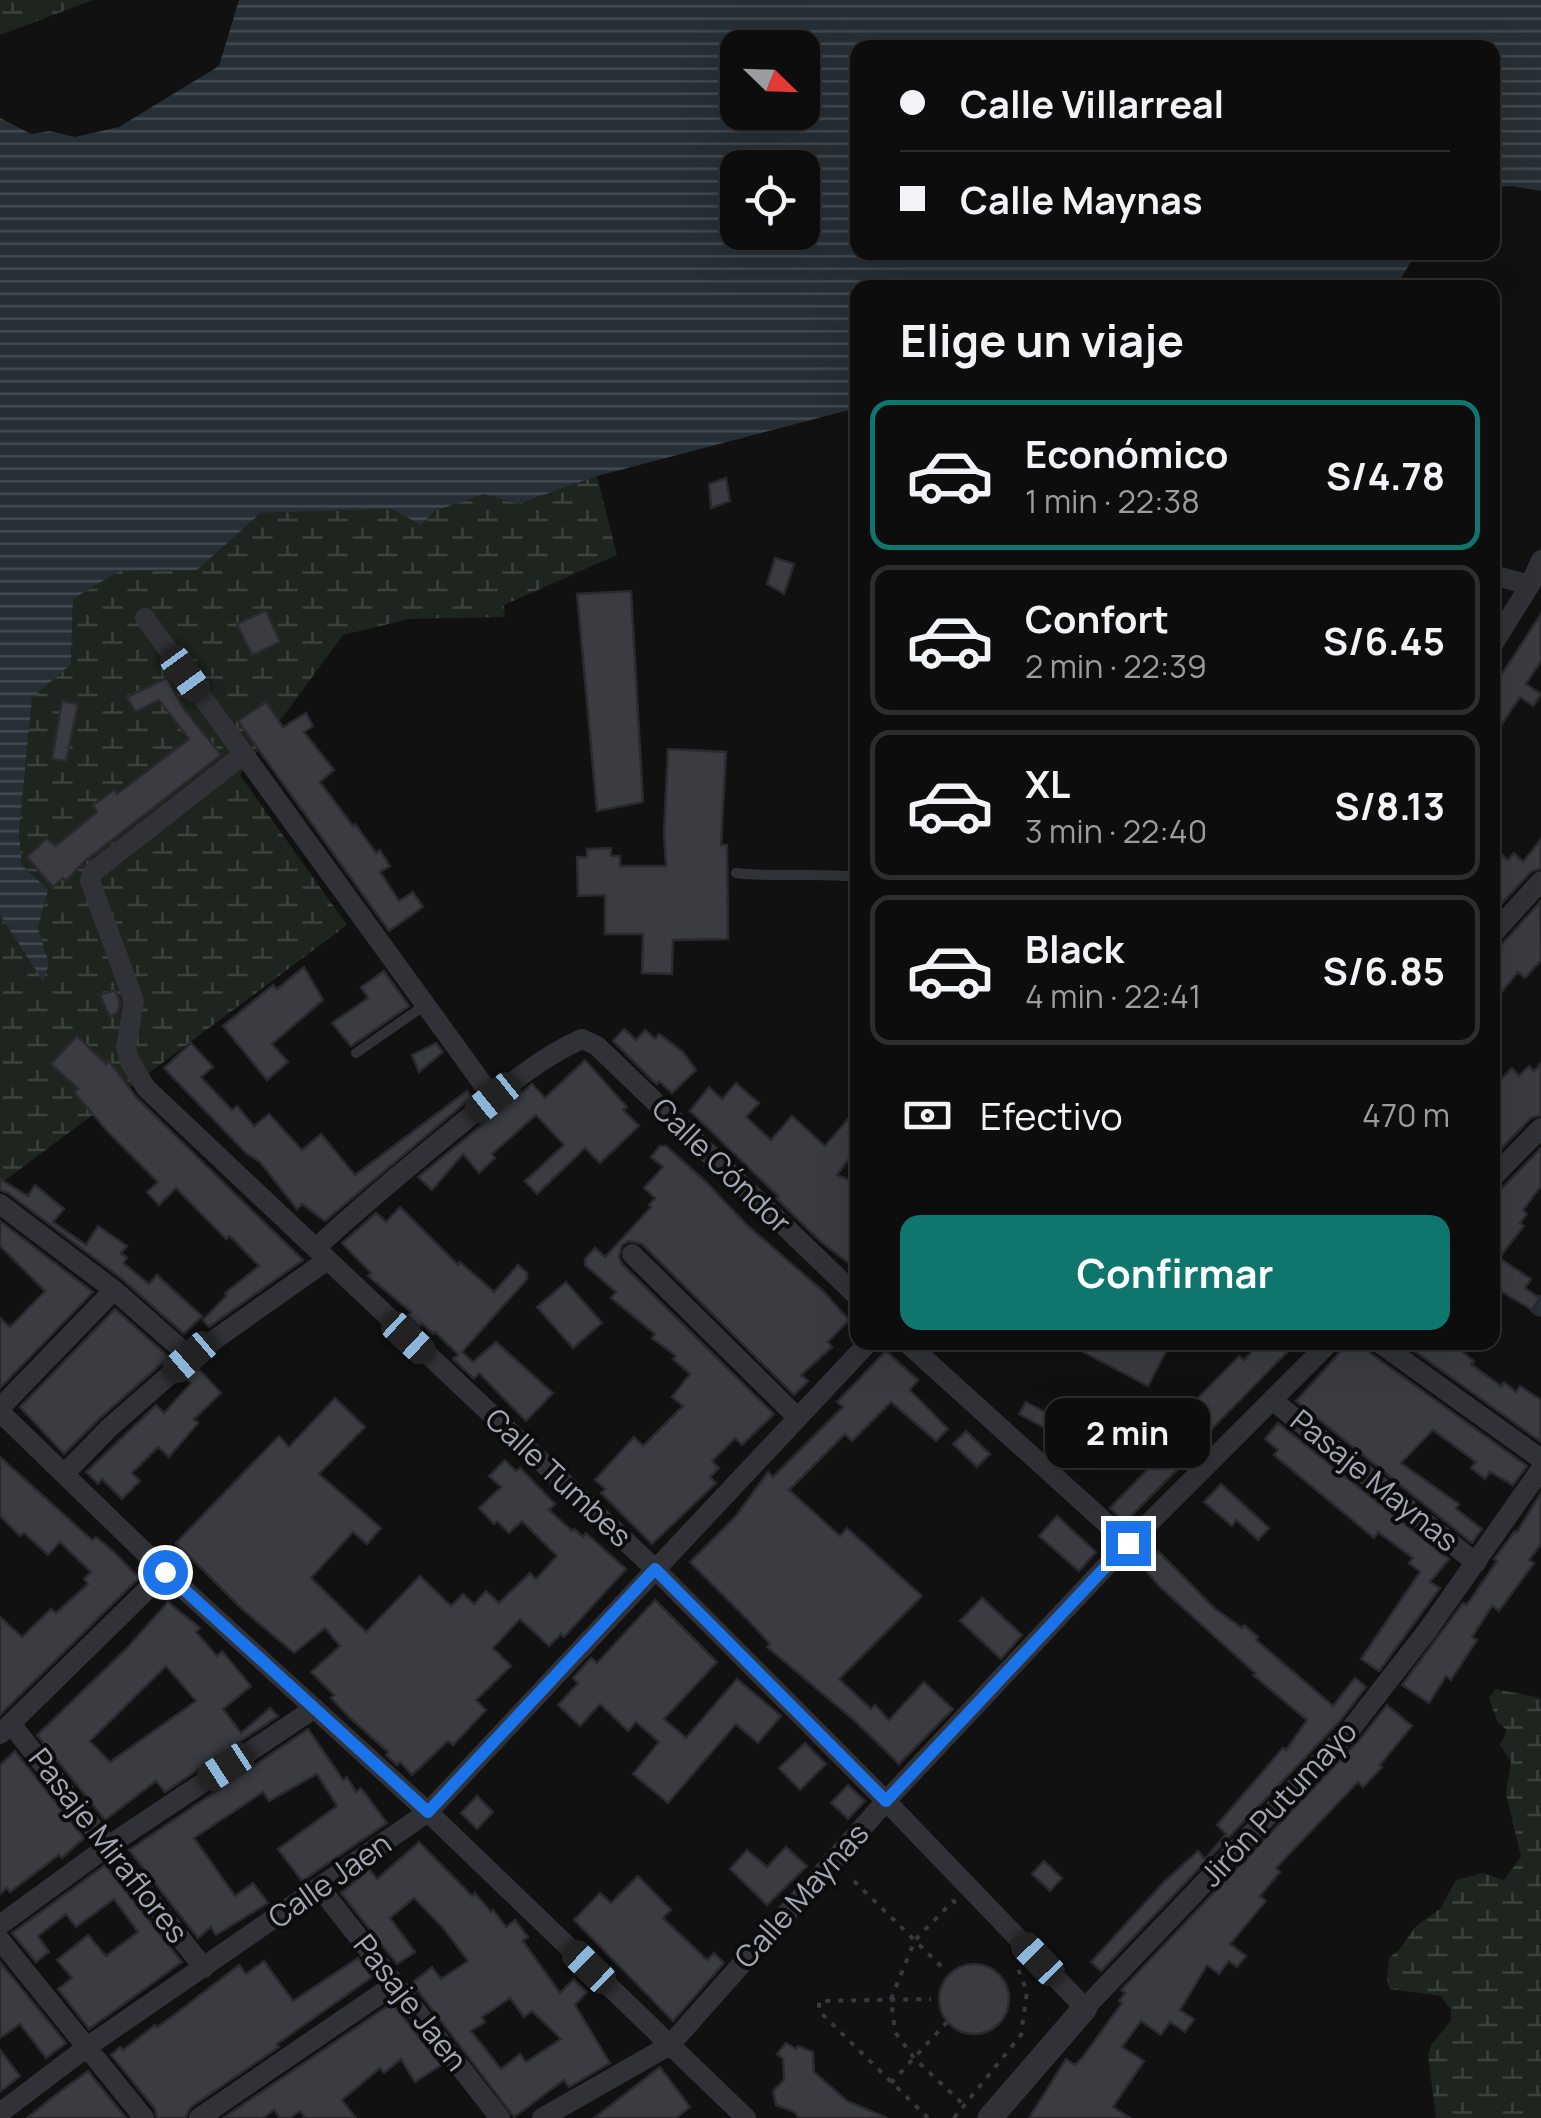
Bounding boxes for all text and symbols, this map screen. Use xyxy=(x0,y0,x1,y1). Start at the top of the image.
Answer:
north arrow xyxy=(720,30,820,130)
map controls xyxy=(720,30,820,250)
text: Calle Villarreal xyxy=(960,77,1224,129)
button: locate xyxy=(720,150,820,250)
text: Calle Maynas xyxy=(960,173,1202,225)
text: Elige un viaje xyxy=(900,309,1184,371)
text: Económico xyxy=(1025,427,1229,479)
icon: car xyxy=(905,430,995,520)
text: S/4.78 xyxy=(1326,449,1445,501)
text: 1 min · 22:38 xyxy=(1025,479,1200,523)
text: Confort xyxy=(1025,592,1169,644)
icon: car xyxy=(905,595,995,685)
text: S/6.45 xyxy=(1323,614,1445,666)
car xyxy=(155,641,215,707)
text: 2 min · 22:39 xyxy=(1025,644,1207,688)
text: XL xyxy=(1025,757,1070,809)
icon: car xyxy=(905,760,995,850)
text: S/8.13 xyxy=(1335,779,1445,831)
text: 3 min · 22:40 xyxy=(1025,809,1207,853)
text: Black xyxy=(1025,922,1124,974)
icon: car xyxy=(905,925,995,1015)
text: S/6.85 xyxy=(1323,944,1445,996)
text: 4 min · 22:41 xyxy=(1025,974,1201,1018)
car xyxy=(460,1067,526,1129)
street label: Calle Cóndor xyxy=(643,1088,801,1242)
icon: cash xyxy=(900,1088,955,1143)
text: Efectivo xyxy=(980,1089,1123,1141)
text: 470 m xyxy=(1362,1093,1450,1137)
button: Confirmar xyxy=(900,1215,1450,1330)
car xyxy=(376,1307,440,1369)
car xyxy=(158,1326,222,1388)
street label: Calle Tumbes xyxy=(477,1398,641,1555)
callout: 2 min xyxy=(1046,1398,1210,1468)
street label: Pasaje Maynas xyxy=(1283,1400,1467,1560)
text: 2 min xyxy=(1086,1411,1169,1455)
route end xyxy=(1106,1521,1151,1566)
route start xyxy=(143,1550,188,1595)
street label: Jirón Putumayo xyxy=(1190,1711,1366,1895)
car xyxy=(193,1738,259,1796)
street label: Pasaje Miraflores xyxy=(20,1739,198,1951)
street label: Calle Maynas xyxy=(725,1813,877,1977)
street label: Calle Jaen xyxy=(260,1822,399,1937)
street label: Pasaje Jaen xyxy=(345,1925,478,2079)
car xyxy=(1006,1927,1070,1991)
car xyxy=(557,1935,621,1999)

